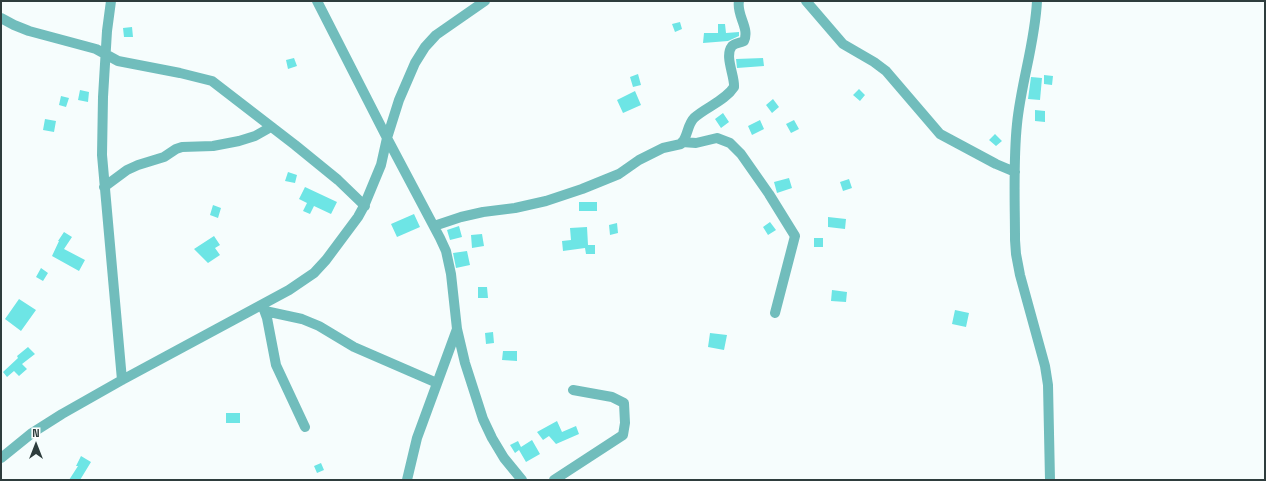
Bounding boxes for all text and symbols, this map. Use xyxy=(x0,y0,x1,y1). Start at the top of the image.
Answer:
north arrow xyxy=(16,425,56,465)
text: N xyxy=(32,426,40,440)

